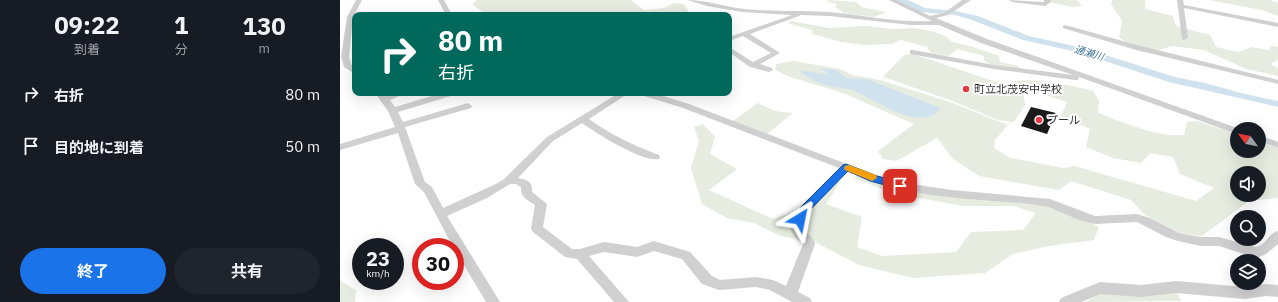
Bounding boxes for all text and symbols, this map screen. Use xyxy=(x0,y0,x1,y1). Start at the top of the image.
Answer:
text: 09:22 xyxy=(54,9,120,41)
text: 1 xyxy=(174,9,188,41)
text: 130 xyxy=(243,10,286,42)
text: 80 m xyxy=(438,22,503,59)
icon: right xyxy=(372,28,424,80)
text: m xyxy=(258,40,270,57)
text: 到着 xyxy=(74,41,100,58)
text: 分 xyxy=(175,41,188,58)
water label: 通瀬川 xyxy=(1073,42,1106,64)
text: 右折 xyxy=(438,61,474,84)
place label: 町立北茂安中学校 xyxy=(974,82,1062,96)
icon: right xyxy=(20,83,42,105)
marker: 町立北茂安中学校 xyxy=(961,84,971,94)
text: 80 m xyxy=(285,85,320,104)
text: 右折 xyxy=(54,86,84,105)
place label: プール xyxy=(1047,113,1080,127)
marker: プール xyxy=(1034,115,1044,125)
north arrow xyxy=(1230,122,1266,158)
map controls xyxy=(1230,122,1266,290)
icon: arrive xyxy=(20,135,42,157)
text: 50 m xyxy=(285,137,320,156)
text: 目的地に到着 xyxy=(54,138,144,157)
button: sound xyxy=(1230,166,1266,202)
pin xyxy=(883,169,917,203)
icon: arrive xyxy=(889,175,911,197)
position arrow xyxy=(779,198,821,240)
button: search xyxy=(1230,210,1266,246)
speed limit sign: 30 xyxy=(412,238,464,290)
text: 23 xyxy=(366,245,390,272)
button: 終了 xyxy=(20,248,166,294)
button: 共有 xyxy=(174,248,320,294)
button: layers xyxy=(1230,254,1266,290)
text: km/h xyxy=(366,267,390,280)

